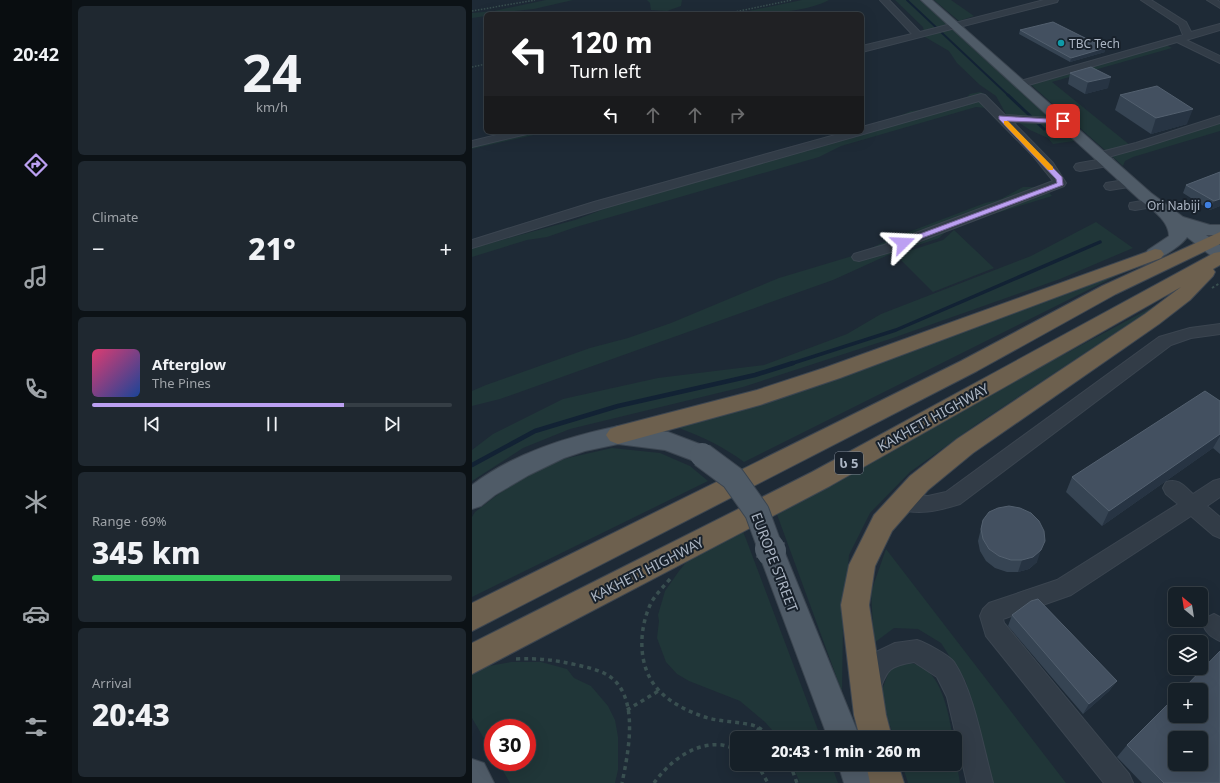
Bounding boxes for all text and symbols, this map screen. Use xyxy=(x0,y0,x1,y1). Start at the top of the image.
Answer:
text: 120 m xyxy=(570,23,653,61)
icon: left xyxy=(504,28,556,80)
place label: TBC Tech xyxy=(1069,35,1120,52)
text: 24 xyxy=(242,36,302,107)
marker: TBC Tech xyxy=(1056,38,1066,48)
text: 20:42 xyxy=(13,42,59,66)
text: Turn left xyxy=(570,59,641,83)
text: km/h xyxy=(256,98,288,116)
icon: left xyxy=(600,104,622,126)
icon: ahead xyxy=(642,104,664,126)
icon: ahead xyxy=(684,104,706,126)
icon: right xyxy=(726,104,748,126)
pin xyxy=(1046,104,1080,138)
icon: arrive xyxy=(1052,110,1074,132)
icon: directions xyxy=(22,151,50,179)
place label: Ori Nabiji xyxy=(1147,197,1200,214)
marker: Ori Nabiji xyxy=(1203,200,1213,210)
text: Climate xyxy=(92,208,138,226)
position arrow xyxy=(882,222,924,264)
text: 21° xyxy=(248,228,296,269)
text: − xyxy=(92,233,105,263)
text: + xyxy=(439,233,452,263)
icon: music xyxy=(22,263,50,291)
text: Afterglow xyxy=(152,354,226,374)
text: The Pines xyxy=(152,374,211,392)
icon: phone xyxy=(22,375,50,403)
street label: KAKHETI HIGHWAY xyxy=(874,378,992,456)
icon: previous xyxy=(141,413,163,435)
icon: pause xyxy=(261,413,283,435)
icon: next xyxy=(381,413,403,435)
road number: ს 5 xyxy=(835,452,863,474)
icon: climate xyxy=(22,488,50,516)
street label: EUROPE STREET xyxy=(747,510,803,615)
text: Range · 69% xyxy=(92,512,167,530)
text: 345 km xyxy=(92,532,201,573)
street label: KAKHETI HIGHWAY xyxy=(587,532,707,606)
north arrow xyxy=(1168,587,1208,627)
map controls xyxy=(1168,587,1208,771)
icon: car xyxy=(22,600,50,628)
button: layers xyxy=(1168,635,1208,675)
text: Arrival xyxy=(92,674,132,692)
button: + xyxy=(1168,683,1208,723)
text: 20:43 xyxy=(92,694,170,735)
icon: filters xyxy=(22,713,50,741)
speed limit sign: 30 xyxy=(484,719,536,771)
button: − xyxy=(1168,731,1208,771)
text: 20:43 · 1 min · 260 m xyxy=(771,741,921,761)

